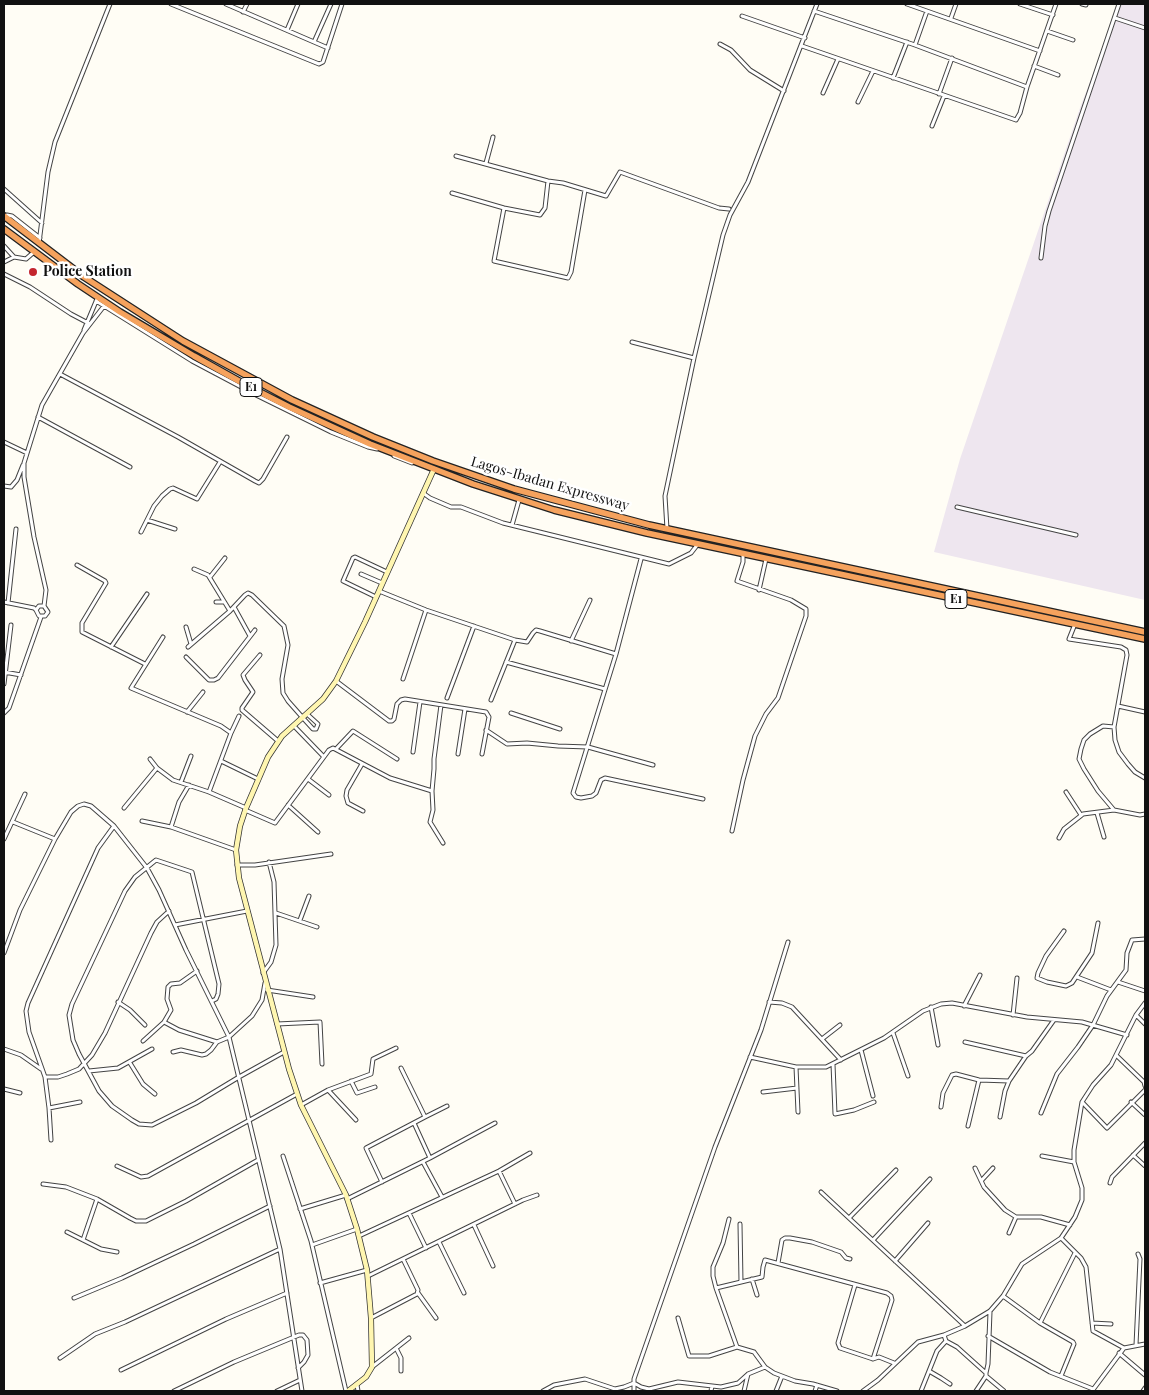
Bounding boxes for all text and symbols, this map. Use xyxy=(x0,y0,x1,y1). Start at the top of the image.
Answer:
place label: Police Station xyxy=(43,264,132,280)
marker: Police Station xyxy=(27,266,39,278)
road number: E1 xyxy=(240,378,262,397)
street label: Lagos-Ibadan Expressway xyxy=(469,453,631,515)
road number: E1 xyxy=(945,590,967,608)

